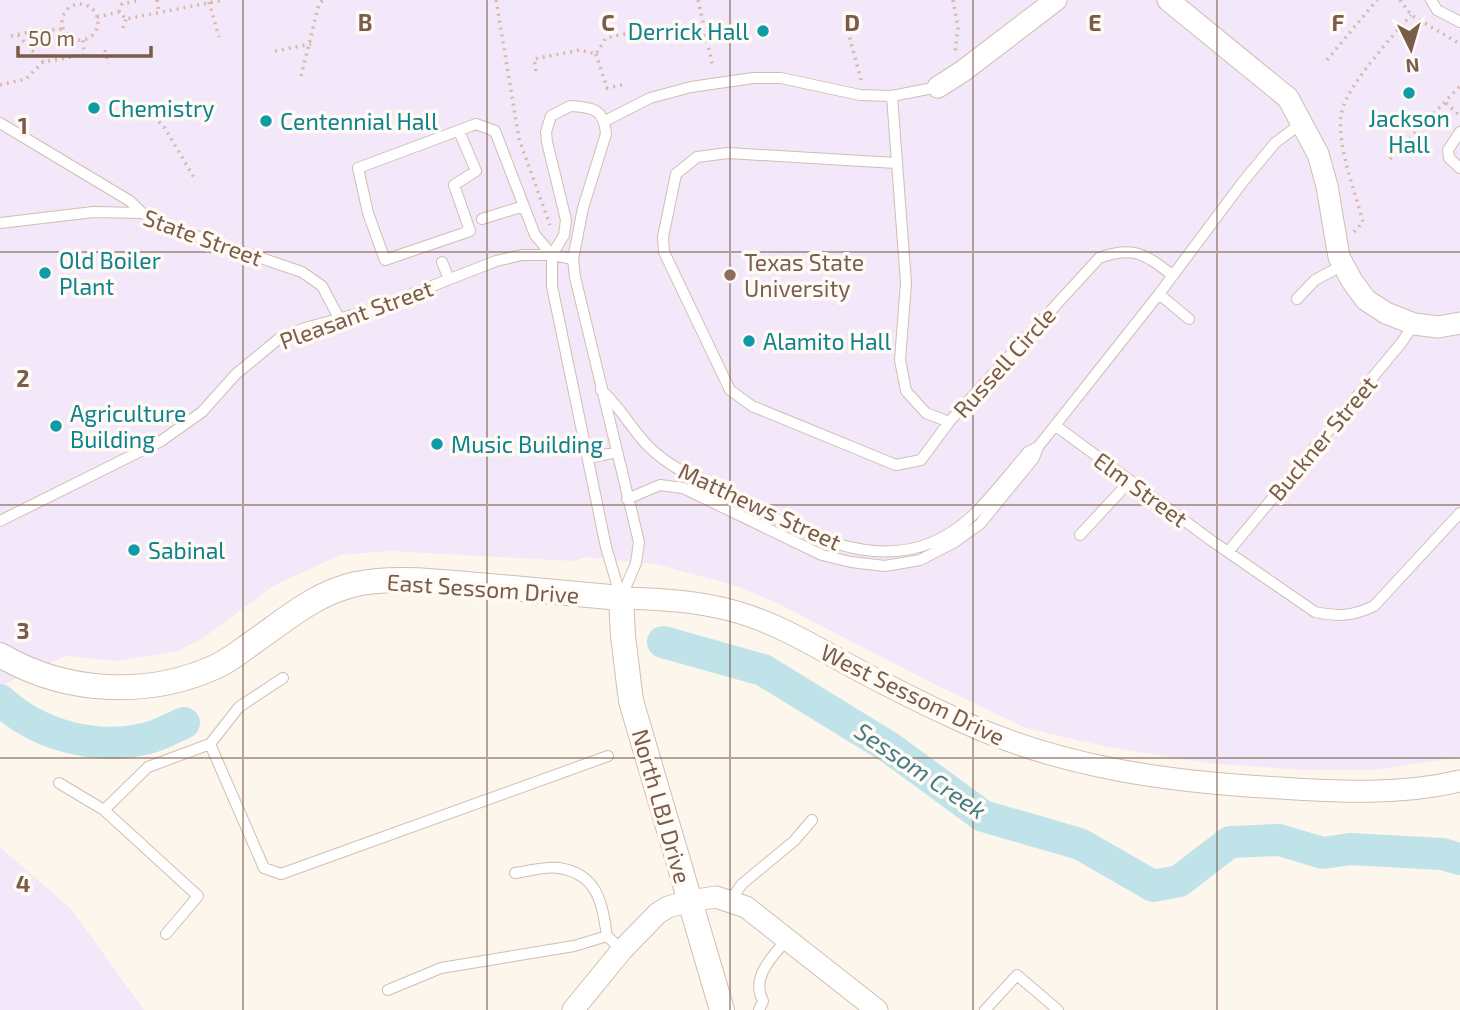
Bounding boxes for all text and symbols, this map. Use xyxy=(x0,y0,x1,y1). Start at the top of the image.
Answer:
text: B xyxy=(358,8,372,36)
text: C xyxy=(601,8,615,36)
text: D xyxy=(844,8,860,36)
text: E xyxy=(1088,8,1102,36)
text: F xyxy=(1332,8,1345,36)
scale bar xyxy=(18,14,150,58)
north arrow xyxy=(1376,14,1446,84)
place label: Derrick Hall xyxy=(628,17,749,45)
marker: Derrick Hall xyxy=(755,23,771,39)
text: 50 m xyxy=(28,25,75,50)
text: N xyxy=(1405,54,1420,78)
marker: Jackson Hall xyxy=(1401,85,1417,101)
place label: Chemistry xyxy=(108,94,215,122)
marker: Chemistry xyxy=(86,100,102,116)
place label: Jackson Hall xyxy=(1368,104,1450,158)
place label: Centennial Hall xyxy=(280,107,438,135)
text: 1 xyxy=(18,111,28,139)
marker: Centennial Hall xyxy=(258,113,274,129)
street label: State Street xyxy=(140,203,266,271)
place label: Old Boiler Plant xyxy=(59,246,161,300)
place label: Texas State University xyxy=(744,248,864,302)
marker: Old Boiler Plant xyxy=(37,265,53,281)
marker: Texas State University xyxy=(722,267,738,283)
street label: Pleasant Street xyxy=(276,273,437,355)
street label: Russell Circle xyxy=(947,301,1061,423)
place label: Alamito Hall xyxy=(763,327,891,355)
marker: Alamito Hall xyxy=(741,333,757,349)
text: 2 xyxy=(16,364,30,392)
street label: Buckner Street xyxy=(1262,370,1382,506)
place label: Agriculture Building xyxy=(70,399,186,453)
marker: Agriculture Building xyxy=(48,418,64,434)
place label: Music Building xyxy=(451,430,603,458)
marker: Music Building xyxy=(429,436,445,452)
street label: Elm Street xyxy=(1089,446,1193,532)
street label: Matthews Street xyxy=(674,456,846,556)
place label: Sabinal xyxy=(148,536,225,564)
marker: Sabinal xyxy=(126,542,142,558)
street label: East Sessom Drive xyxy=(386,567,580,609)
text: 3 xyxy=(16,616,30,644)
street label: West Sessom Drive xyxy=(817,637,1009,751)
water label: Sessom Creek xyxy=(850,716,992,824)
street label: North LBJ Drive xyxy=(627,726,697,886)
text: 4 xyxy=(16,869,30,897)

